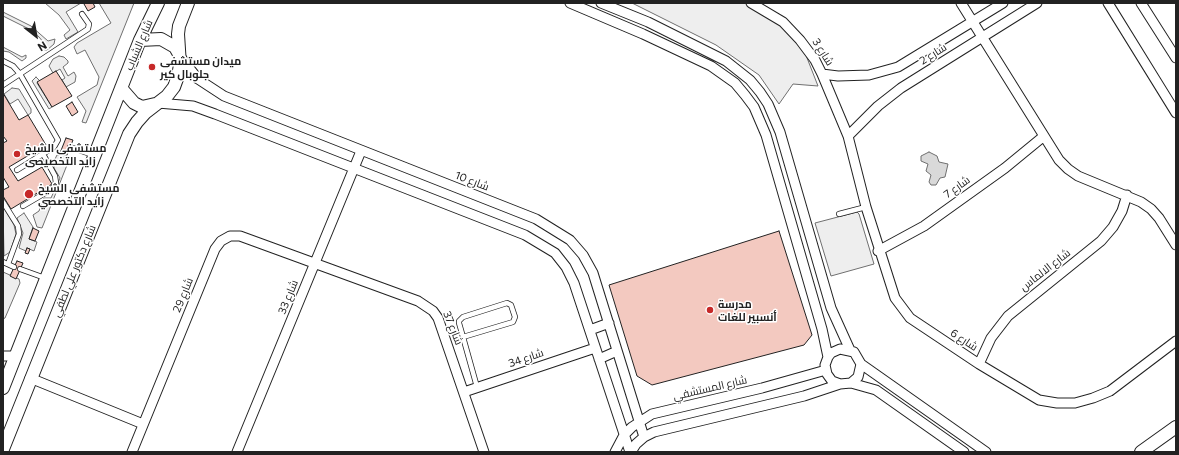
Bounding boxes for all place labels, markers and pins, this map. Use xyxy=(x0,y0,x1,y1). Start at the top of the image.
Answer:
place label: ميدان مستشفى جلوبال كير xyxy=(160,54,241,80)
marker: ميدان مستشفى جلوبال كير xyxy=(147,62,157,72)
place label: مستشفى الشيخ زايد التخصيصى xyxy=(25,141,106,167)
marker: مستشفى الشيخ زايد التخصيصى xyxy=(12,149,22,159)
place label: مستشفى الشيخ زايد التخصصي xyxy=(38,181,119,207)
marker: مستشفى الشيخ زايد التخصصي xyxy=(23,188,35,200)
place label: مدرسة أنسبير للغات xyxy=(718,297,777,323)
marker: مدرسة أنسبير للغات xyxy=(705,305,715,315)

